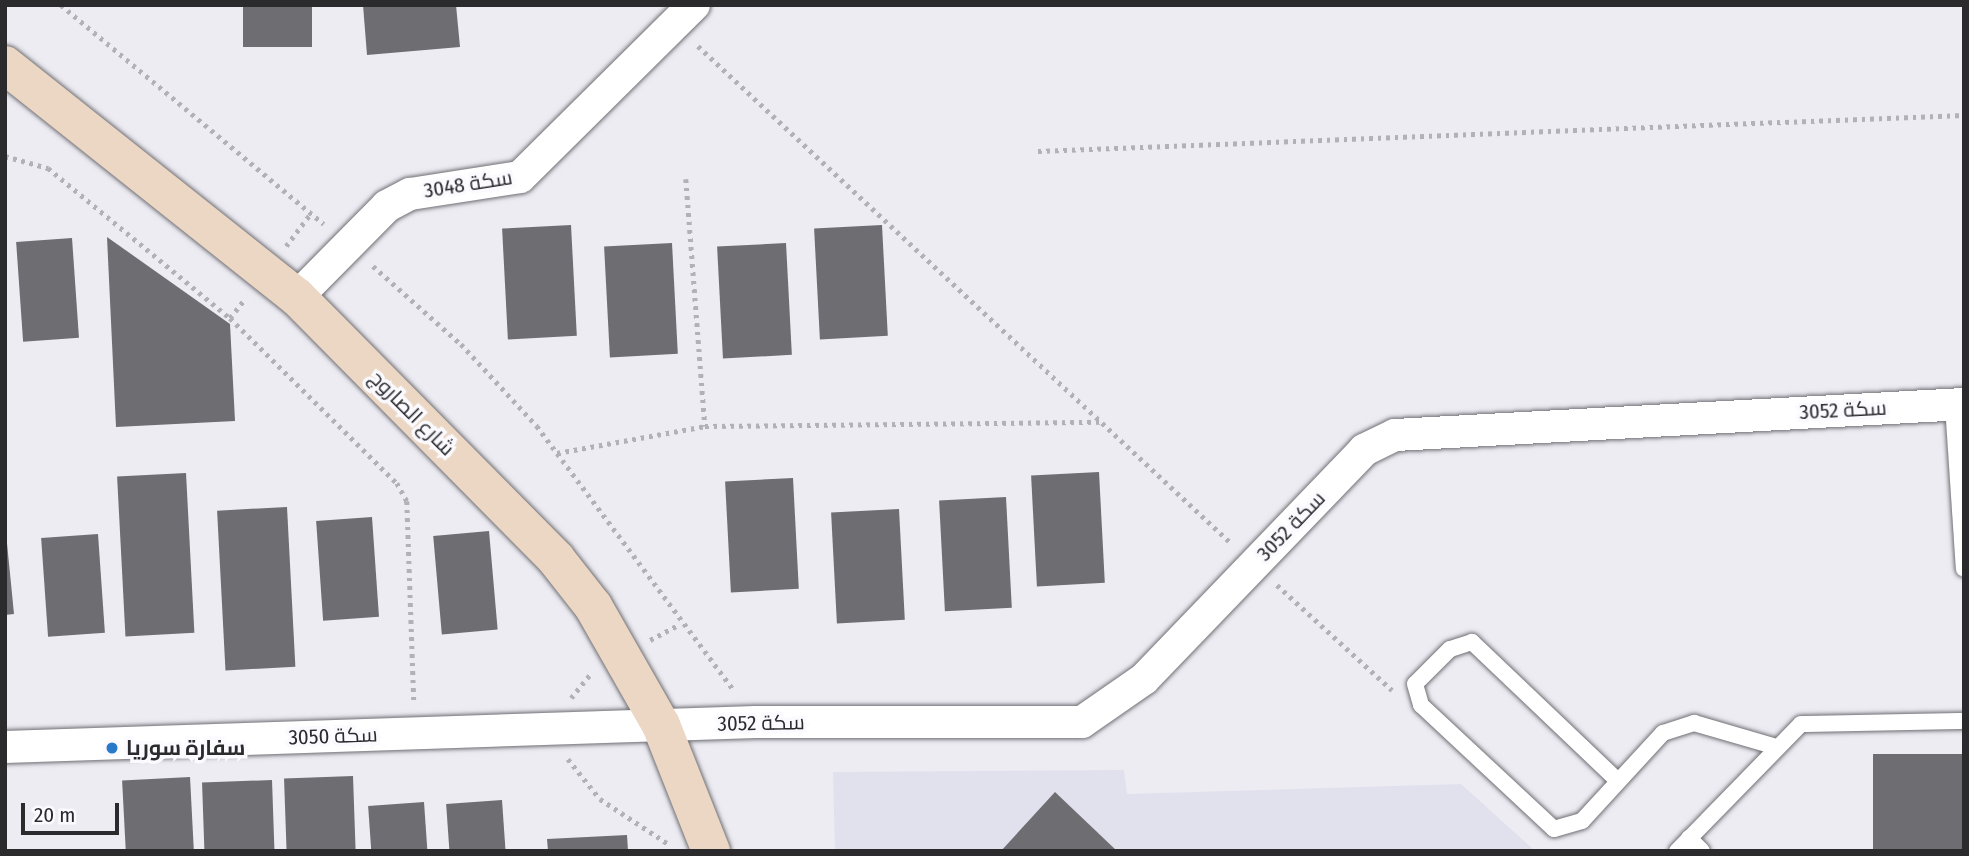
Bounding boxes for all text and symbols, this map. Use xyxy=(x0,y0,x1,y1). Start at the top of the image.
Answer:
street label: سكة 3048 xyxy=(422,165,514,203)
street label: شارع الصاروج xyxy=(364,365,460,461)
street label: سكة 3052 xyxy=(1799,395,1887,425)
street label: سكة 3052 xyxy=(1252,486,1330,566)
street label: سكة 3052 xyxy=(717,710,805,736)
street label: سكة 3050 xyxy=(288,722,378,750)
place label: سفارة سوريا xyxy=(126,735,245,761)
marker: سفارة سوريا xyxy=(104,740,120,756)
scale bar xyxy=(24,790,122,834)
text: 20 m xyxy=(34,802,75,828)

